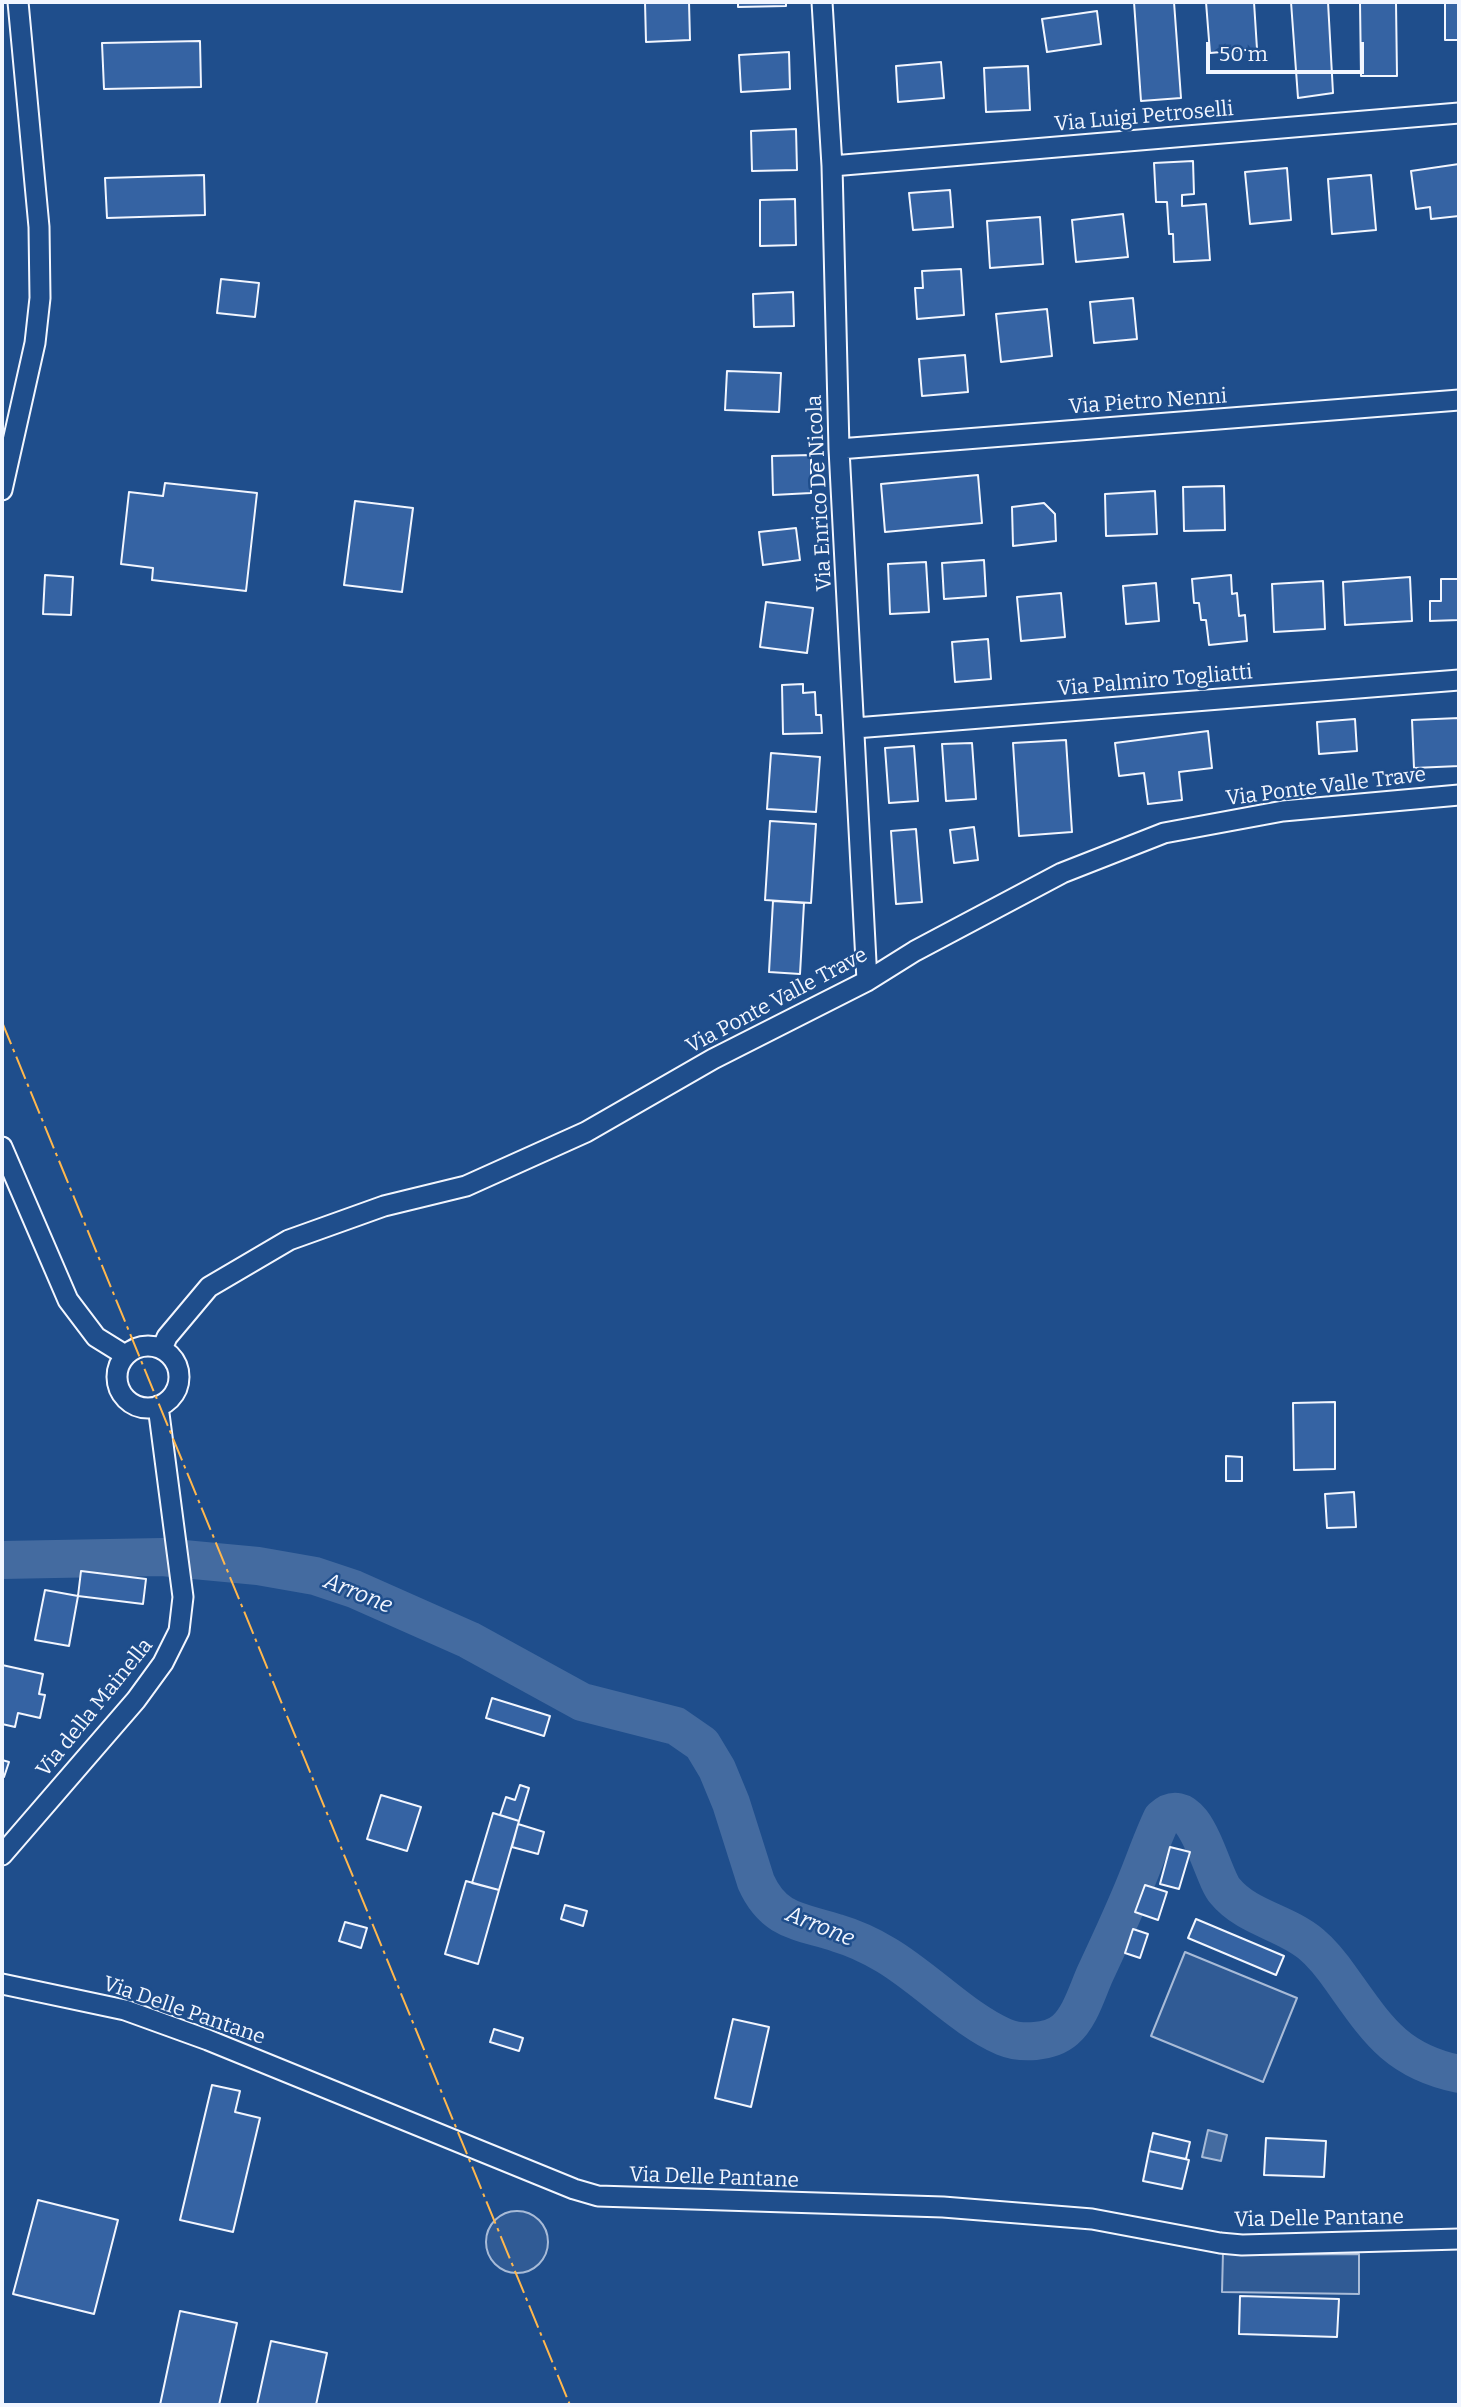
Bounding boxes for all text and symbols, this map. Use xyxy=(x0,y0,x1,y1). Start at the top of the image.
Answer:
scale bar xyxy=(1209,28,1366,72)
text: 50 m xyxy=(1219,41,1268,67)
street label: Via Luigi Petroselli xyxy=(1053,97,1235,137)
street label: Via Pietro Nenni xyxy=(1068,384,1228,420)
street label: Via Enrico De Nicola xyxy=(802,394,838,592)
street label: Via Palmiro Togliatti xyxy=(1056,660,1254,702)
street label: Via Ponte Valle Trave xyxy=(1225,762,1427,812)
street label: Via Ponte Valle Trave xyxy=(682,943,872,1059)
water label: Arrone xyxy=(320,1568,396,1620)
street label: Via della Mainella xyxy=(31,1634,159,1782)
water label: Arrone xyxy=(782,1901,858,1953)
street label: Via Delle Pantane xyxy=(100,1971,268,2051)
street label: Via Delle Pantane xyxy=(629,2162,799,2194)
street label: Via Delle Pantane xyxy=(1234,2205,1404,2233)

